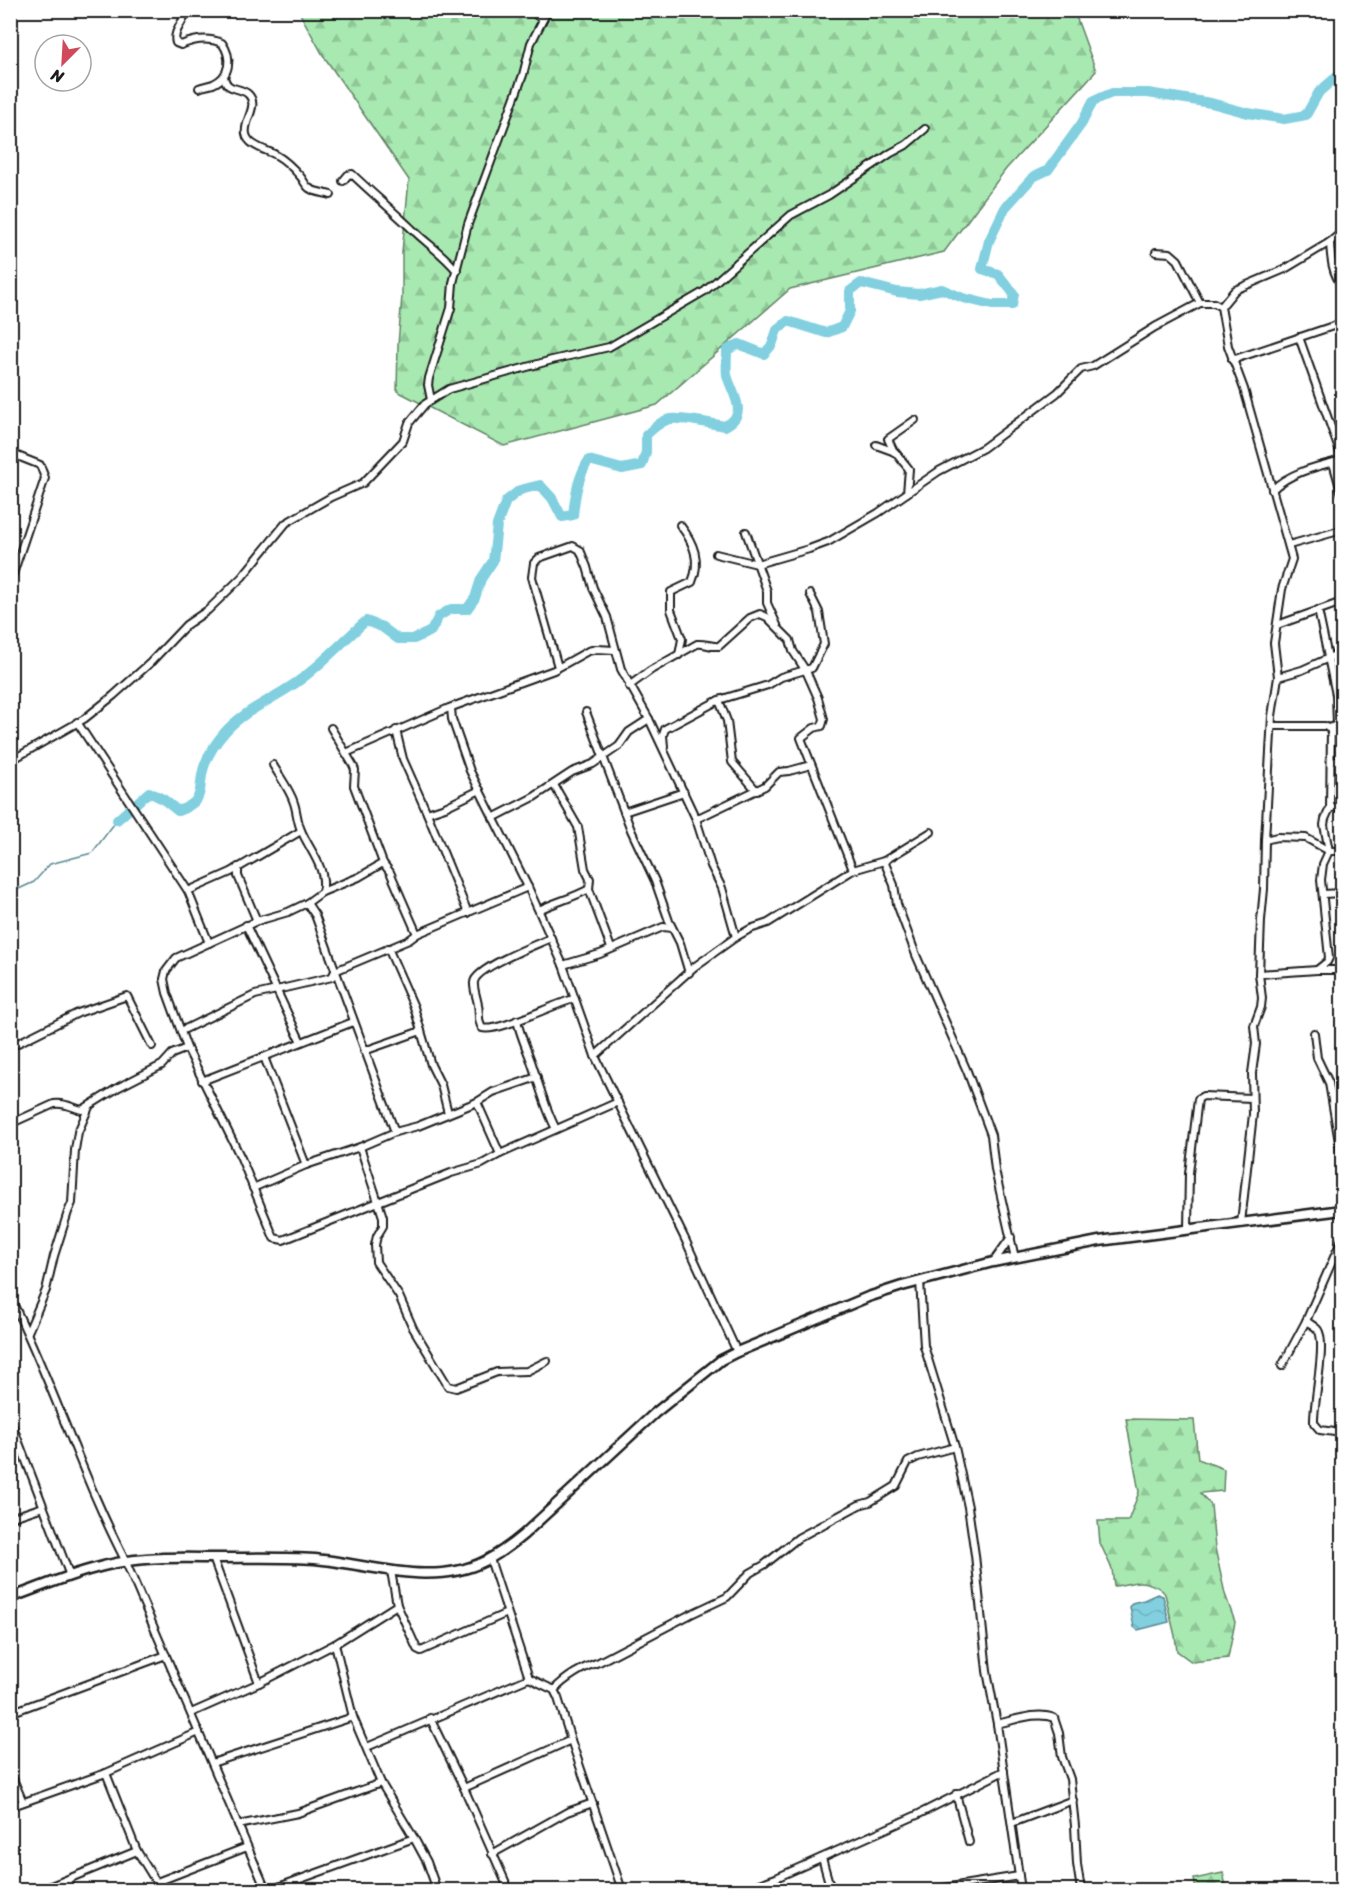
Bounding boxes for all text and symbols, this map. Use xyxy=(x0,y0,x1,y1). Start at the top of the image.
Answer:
north arrow xyxy=(33,33,93,93)
text: N xyxy=(45,60,69,92)

